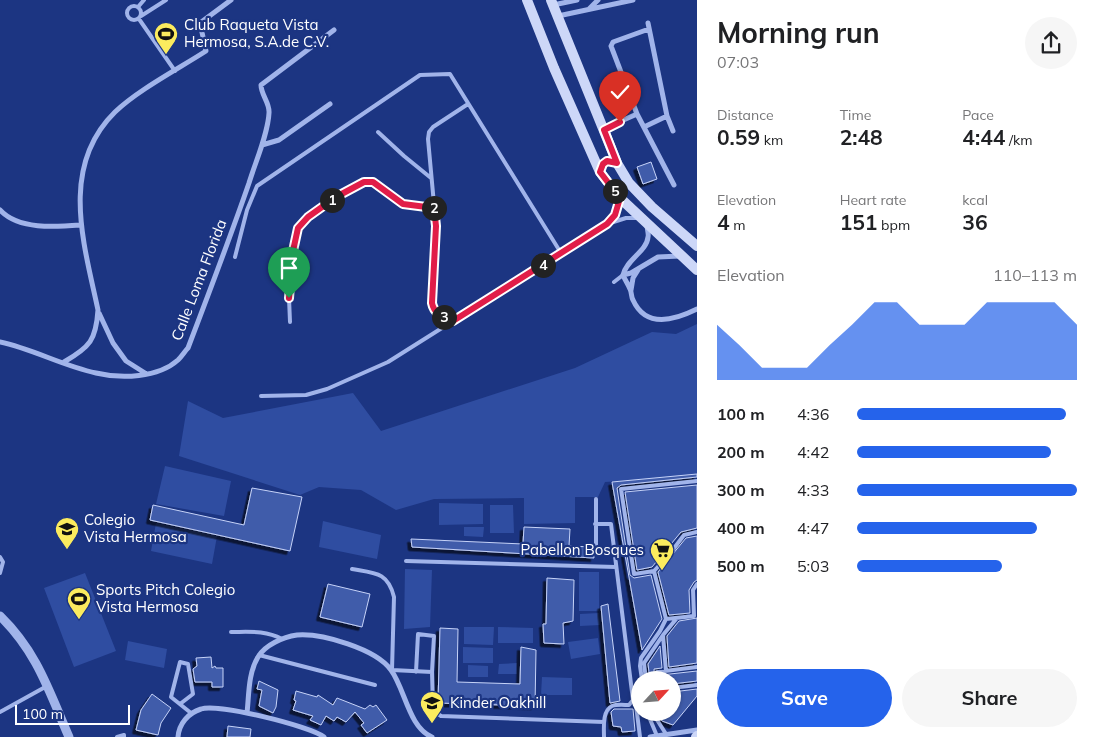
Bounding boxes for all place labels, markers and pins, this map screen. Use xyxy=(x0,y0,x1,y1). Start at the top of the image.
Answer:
place label: Club Raqueta Vista Hermosa, S.A.de C.V. xyxy=(184,15,329,51)
sports icon: Club Raqueta Vista Hermosa, S.A.de C.V. xyxy=(153,21,179,55)
pin xyxy=(599,71,641,122)
pin: 5 xyxy=(602,178,628,204)
pin: 1 xyxy=(320,188,344,212)
pin: 2 xyxy=(422,196,446,220)
pin xyxy=(268,247,310,298)
pin: 4 xyxy=(530,252,556,278)
pin: 3 xyxy=(432,304,456,330)
place label: Colegio Vista Hermosa xyxy=(84,510,187,546)
school or university icon: Colegio Vista Hermosa xyxy=(54,516,80,550)
supermarket icon: Pabellon Bosques xyxy=(649,537,675,571)
place label: Pabellon Bosques xyxy=(521,540,644,559)
place label: Sports Pitch Colegio Vista Hermosa xyxy=(96,580,235,616)
sports icon: Sports Pitch Colegio Vista Hermosa xyxy=(66,586,92,620)
school or university icon: Kinder Oakhill xyxy=(419,690,445,724)
place label: Kinder Oakhill xyxy=(450,693,546,712)

